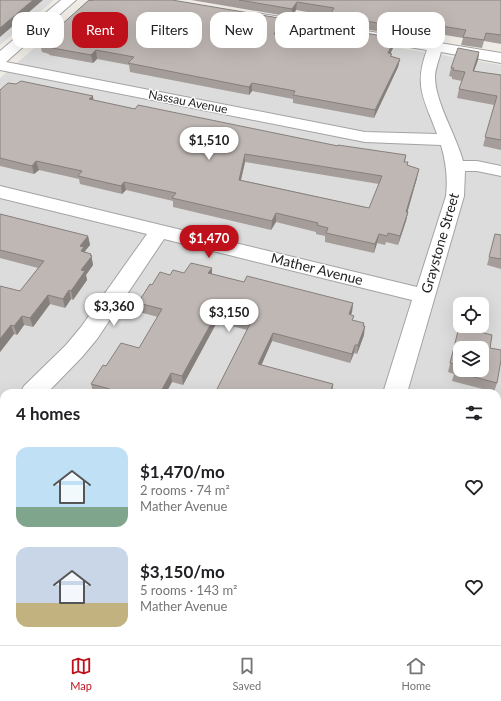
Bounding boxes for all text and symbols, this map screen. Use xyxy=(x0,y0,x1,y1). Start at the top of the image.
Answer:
chip: Buy xyxy=(12,12,64,48)
chip: Rent xyxy=(72,12,128,48)
chip: Filters xyxy=(136,12,202,48)
chip: New xyxy=(210,12,267,48)
chip: Apartment xyxy=(275,12,369,48)
chip: House xyxy=(377,12,445,48)
street label: Nassau Avenue xyxy=(147,86,229,117)
pin: $1,510 xyxy=(176,127,242,161)
text: $1,510 xyxy=(189,132,229,148)
street label: Graystone Street xyxy=(417,191,462,295)
pin: $1,470 xyxy=(176,225,242,259)
text: $1,470 xyxy=(189,230,229,246)
street label: Mather Avenue xyxy=(269,249,365,288)
pin: $3,360 xyxy=(81,293,147,327)
map controls xyxy=(453,297,489,377)
button: locate xyxy=(453,297,489,333)
text: $3,360 xyxy=(94,298,134,314)
pin: $3,150 xyxy=(196,299,262,333)
text: $3,150 xyxy=(209,304,249,320)
button: layers xyxy=(453,341,489,377)
icon: filters xyxy=(463,402,485,424)
text: 4 homes xyxy=(16,403,80,424)
text: $1,470/mo xyxy=(140,461,225,482)
icon: home xyxy=(48,463,96,511)
icon: heart xyxy=(463,476,485,498)
text: 2 rooms · 74 m² xyxy=(140,482,230,498)
text: Mather Avenue xyxy=(140,498,227,514)
text: $3,150/mo xyxy=(140,561,225,582)
icon: home xyxy=(48,563,96,611)
icon: heart xyxy=(463,576,485,598)
text: 5 rooms · 143 m² xyxy=(140,582,237,598)
text: Mather Avenue xyxy=(140,598,227,614)
tab: Map xyxy=(70,655,92,692)
tab: Saved xyxy=(232,655,261,692)
tab: Home xyxy=(402,655,431,692)

